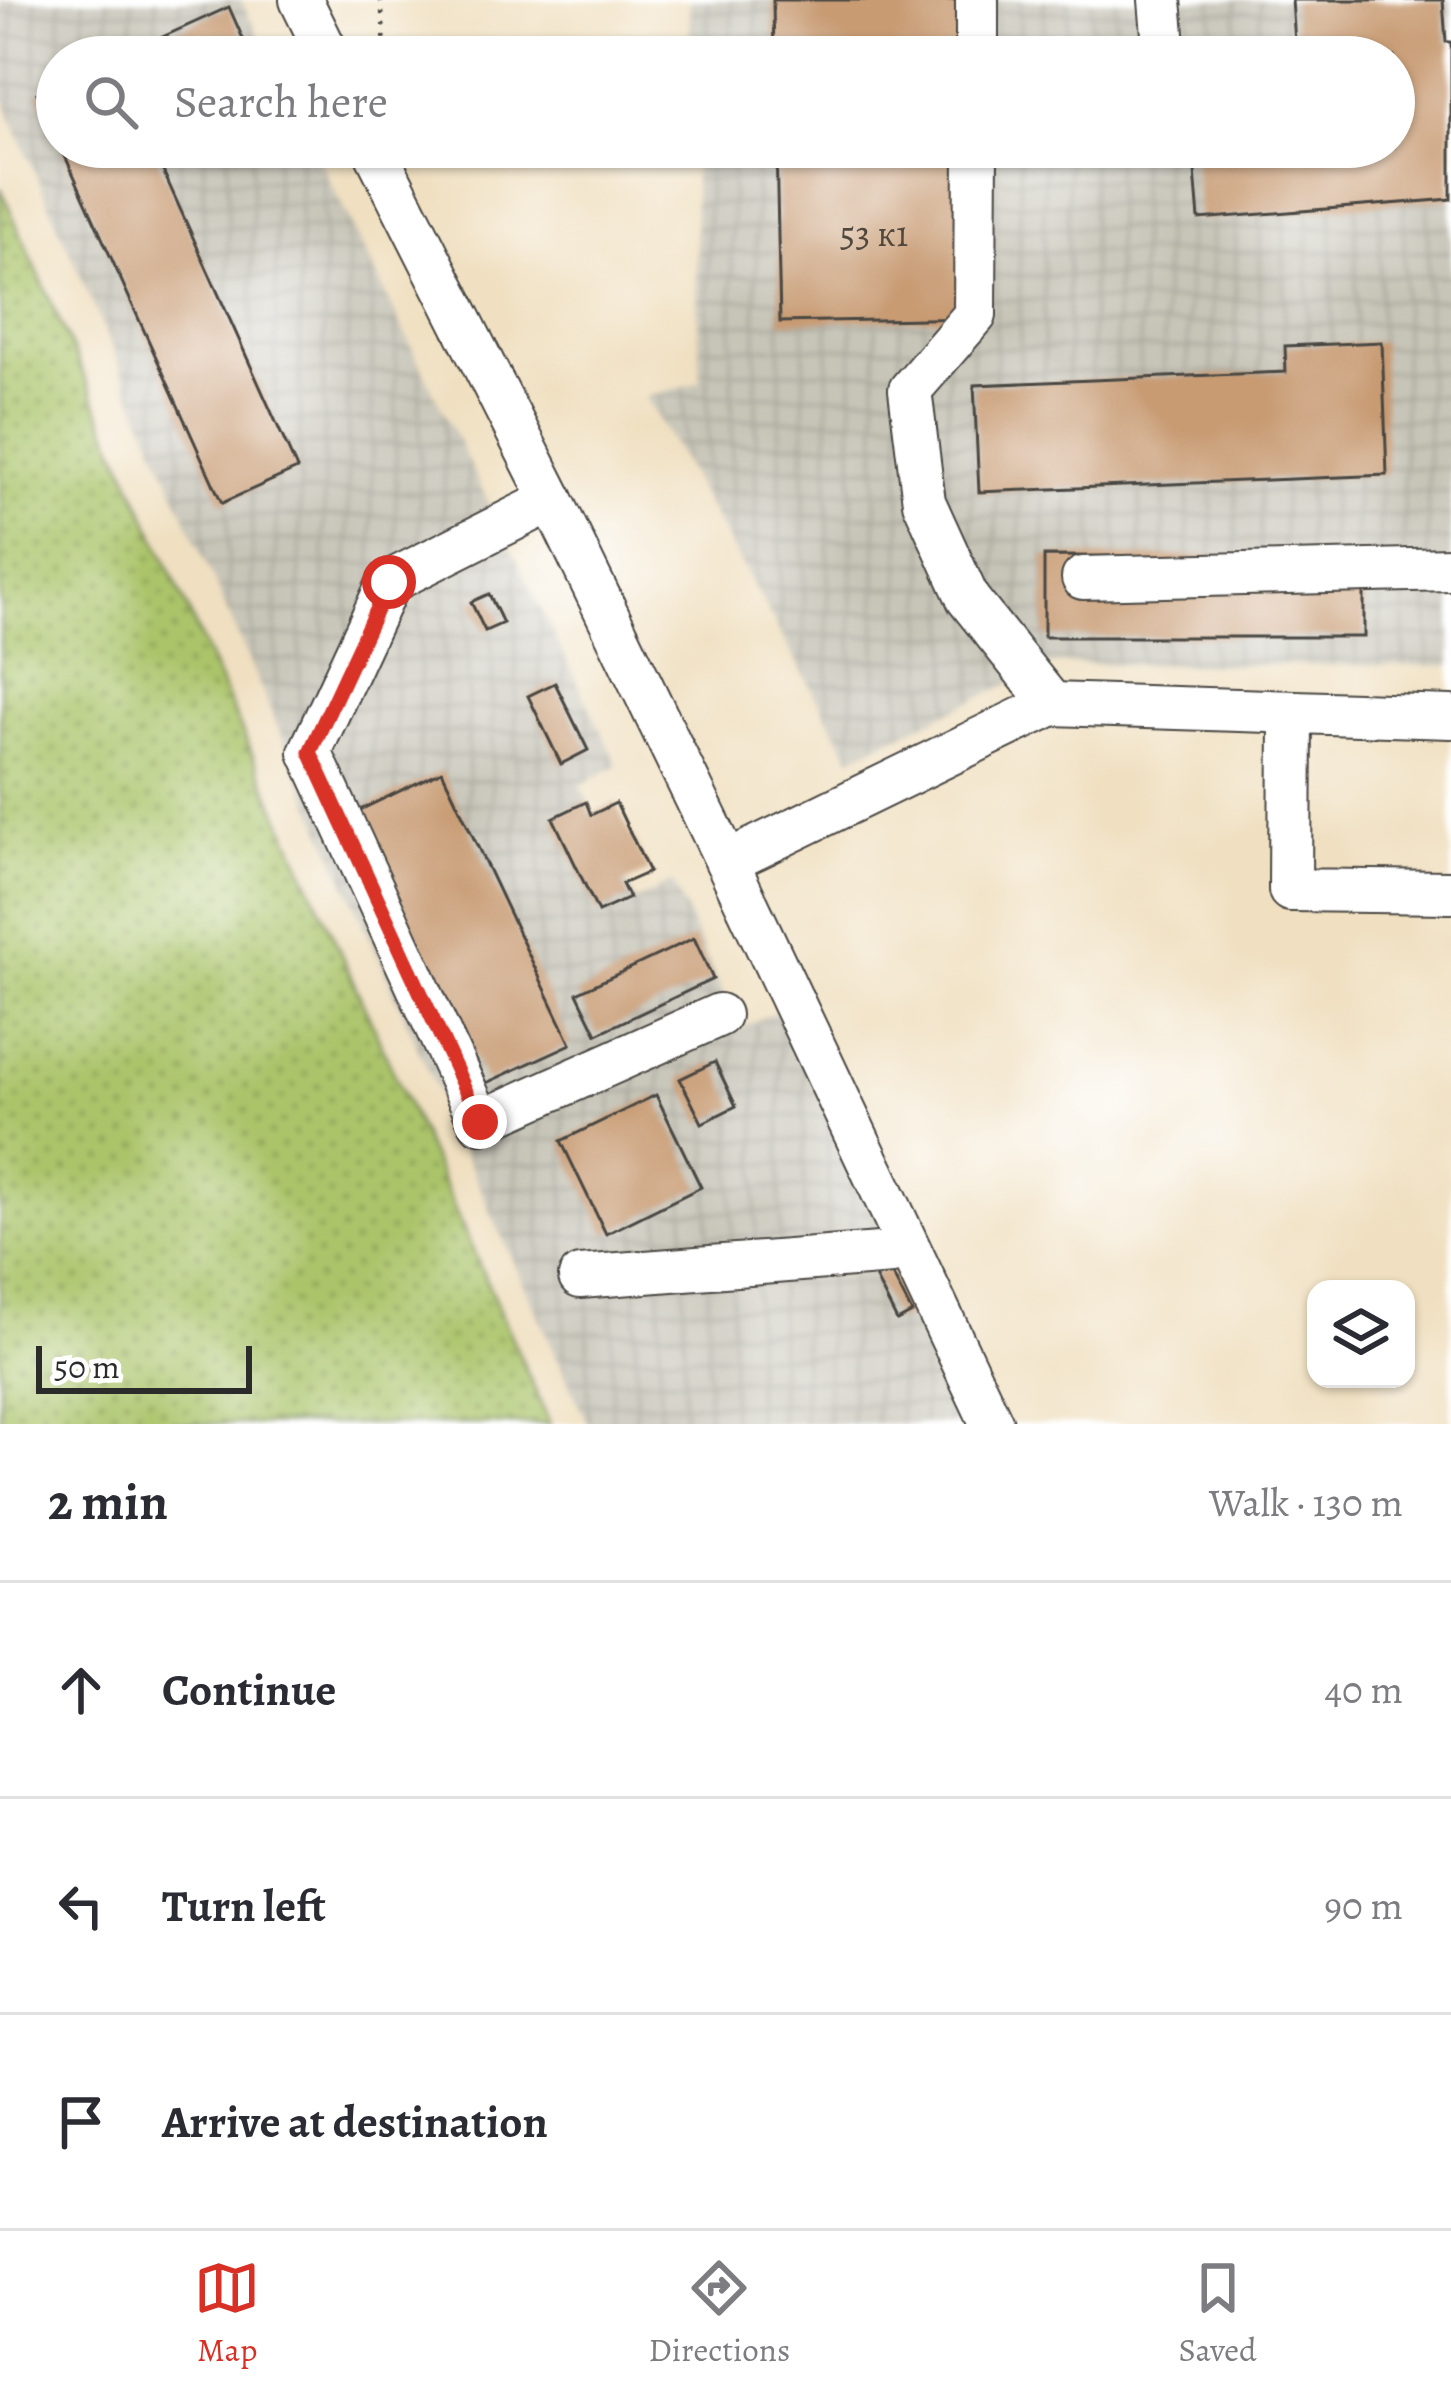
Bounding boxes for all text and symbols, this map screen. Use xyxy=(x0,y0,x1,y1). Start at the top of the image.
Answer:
search box xyxy=(36,36,1415,168)
icon: search xyxy=(78,69,144,135)
text: Search here xyxy=(174,71,388,133)
house number: 53 к1 xyxy=(840,209,908,258)
route start xyxy=(362,555,416,609)
route end xyxy=(453,1095,507,1149)
map controls xyxy=(1307,1280,1415,1388)
button: layers xyxy=(1307,1280,1415,1388)
scale bar xyxy=(36,1340,252,1393)
text: 50 m xyxy=(54,1344,120,1389)
text: 2 min xyxy=(48,1467,168,1537)
text: Walk · 130 m xyxy=(1209,1476,1403,1529)
icon: ahead xyxy=(48,1657,114,1723)
text: Continue xyxy=(162,1659,336,1721)
text: 40 m xyxy=(1324,1663,1403,1716)
icon: left xyxy=(48,1873,114,1939)
text: Turn left xyxy=(162,1875,326,1937)
text: 90 m xyxy=(1324,1879,1403,1932)
icon: arrive xyxy=(48,2089,114,2155)
text: Arrive at destination xyxy=(162,2091,548,2153)
tab: Map xyxy=(194,2255,260,2372)
tab: Directions xyxy=(649,2255,790,2372)
tab: Saved xyxy=(1179,2255,1257,2372)

